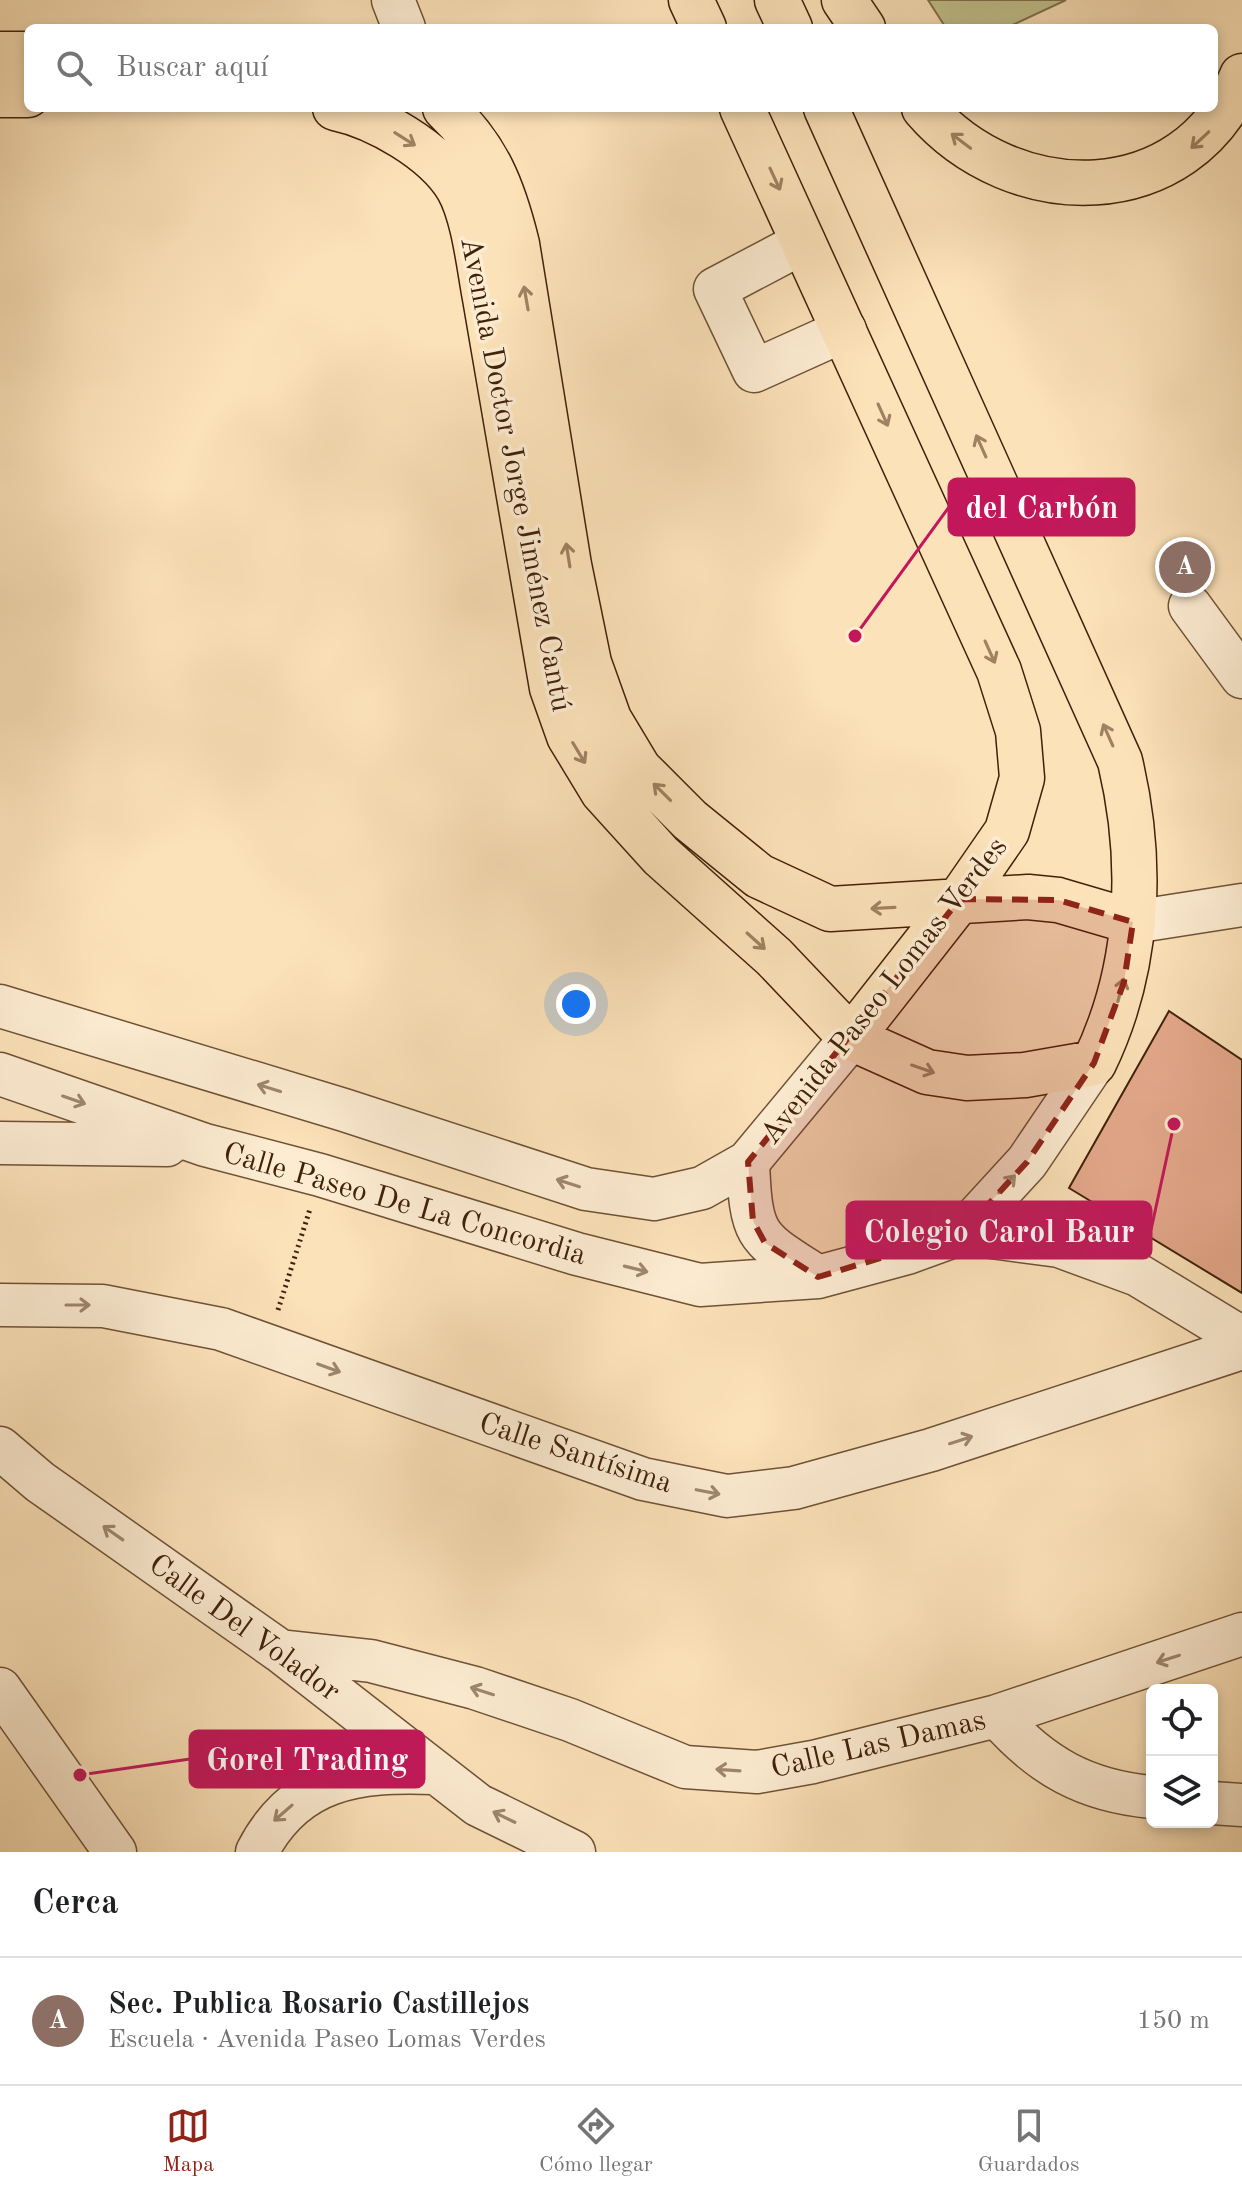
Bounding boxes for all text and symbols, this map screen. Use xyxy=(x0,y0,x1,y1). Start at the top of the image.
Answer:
search box xyxy=(24,24,1218,112)
icon: search xyxy=(52,46,96,90)
text: Buscar aquí xyxy=(116,53,268,83)
one-way arrow xyxy=(393,131,416,147)
one-way arrow xyxy=(1190,131,1210,149)
one-way arrow xyxy=(951,132,972,149)
one-way arrow xyxy=(768,166,783,190)
street label: Avenida Doctor Jorge Jiménez Cantú xyxy=(454,235,576,714)
one-way arrow xyxy=(518,286,533,312)
one-way arrow xyxy=(877,402,892,427)
one-way arrow xyxy=(973,434,988,458)
callout: del Carbón xyxy=(949,479,1134,535)
text: del Carbón xyxy=(965,494,1119,526)
pin: A xyxy=(1159,537,1211,597)
one-way arrow xyxy=(559,543,574,568)
one-way arrow xyxy=(983,640,998,664)
one-way arrow xyxy=(1100,723,1115,748)
one-way arrow xyxy=(571,741,587,764)
one-way arrow xyxy=(653,783,672,802)
street label: Avenida Paseo Lomas Verdes xyxy=(756,832,1013,1150)
one-way arrow xyxy=(870,900,897,915)
one-way arrow xyxy=(746,932,766,950)
one-way arrow xyxy=(1115,977,1130,1003)
your location xyxy=(556,984,596,1024)
one-way arrow xyxy=(910,1062,935,1077)
one-way arrow xyxy=(257,1080,283,1095)
one-way arrow xyxy=(61,1094,85,1108)
street label: Calle Paseo De La Concordia xyxy=(219,1139,590,1271)
one-way arrow xyxy=(998,1174,1016,1194)
one-way arrow xyxy=(555,1175,580,1190)
callout: Colegio Carol Baur xyxy=(847,1202,1151,1258)
text: Colegio Carol Baur xyxy=(863,1218,1135,1250)
one-way arrow xyxy=(623,1262,649,1277)
one-way arrow xyxy=(64,1298,91,1313)
one-way arrow xyxy=(316,1361,341,1376)
street label: Calle Santísima xyxy=(475,1409,676,1499)
one-way arrow xyxy=(948,1432,973,1446)
one-way arrow xyxy=(695,1486,721,1501)
one-way arrow xyxy=(102,1525,124,1541)
street label: Calle Del Volador xyxy=(143,1549,345,1708)
one-way arrow xyxy=(1156,1652,1181,1667)
one-way arrow xyxy=(470,1682,495,1697)
map controls xyxy=(1146,1684,1218,1828)
button: locate xyxy=(1146,1684,1218,1756)
street label: Calle Las Damas xyxy=(768,1706,989,1784)
callout: Gorel Trading xyxy=(190,1731,424,1787)
text: Gorel Trading xyxy=(206,1746,408,1778)
button: layers xyxy=(1146,1756,1218,1828)
one-way arrow xyxy=(715,1762,742,1777)
one-way arrow xyxy=(273,1804,293,1822)
one-way arrow xyxy=(492,1809,516,1825)
text: Cerca xyxy=(32,1887,118,1921)
text: Sec. Publica Rosario Castillejos xyxy=(108,1990,529,2020)
text: A xyxy=(48,2008,68,2034)
text: 150 m xyxy=(1137,2008,1210,2034)
text: Escuela · Avenida Paseo Lomas Verdes xyxy=(108,2027,546,2053)
tab: Mapa xyxy=(162,2104,214,2179)
tab: Cómo llegar xyxy=(539,2104,653,2179)
tab: Guardados xyxy=(978,2104,1080,2179)

